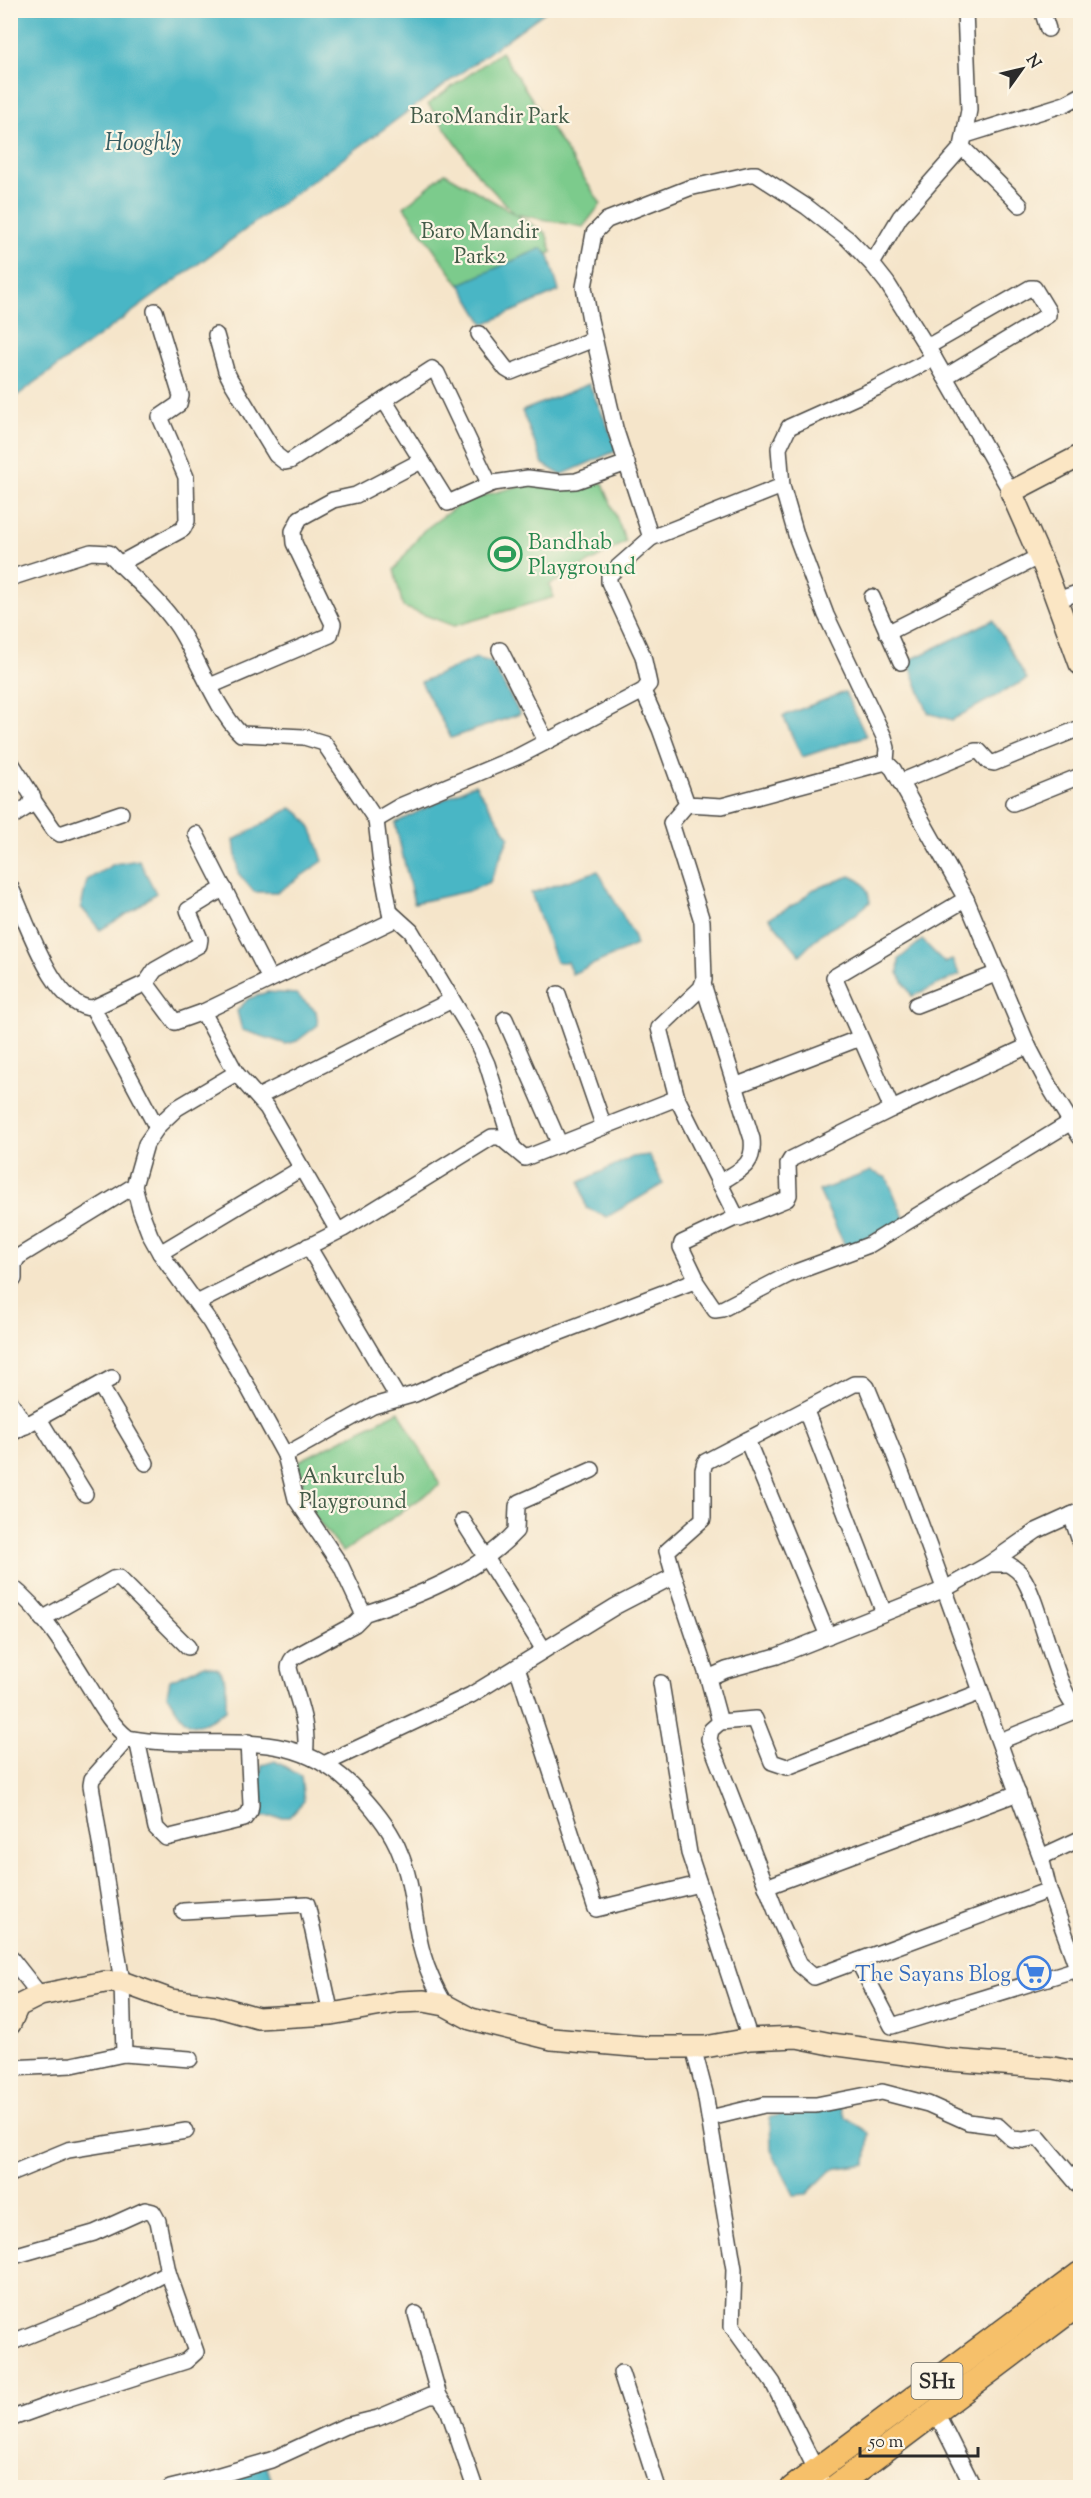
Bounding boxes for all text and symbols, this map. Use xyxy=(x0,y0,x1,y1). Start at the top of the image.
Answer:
north arrow xyxy=(992,39,1052,99)
text: N xyxy=(1019,50,1046,74)
park label: BaroMandir Park xyxy=(410,102,570,134)
water label: Hooghly xyxy=(105,127,181,161)
park label: Baro Mandir Park2 xyxy=(421,217,539,274)
place label: Bandhab Playground xyxy=(528,528,636,585)
sports icon: Bandhab Playground xyxy=(487,536,523,572)
park label: Ankurclub Playground xyxy=(299,1462,407,1519)
supermarket icon: The Sayans Blog xyxy=(1016,1955,1052,1991)
place label: The Sayans Blog xyxy=(855,1960,1011,1992)
road number: SH1 xyxy=(912,2363,962,2399)
scale bar xyxy=(860,2420,978,2458)
text: 50 m xyxy=(868,2430,904,2456)

